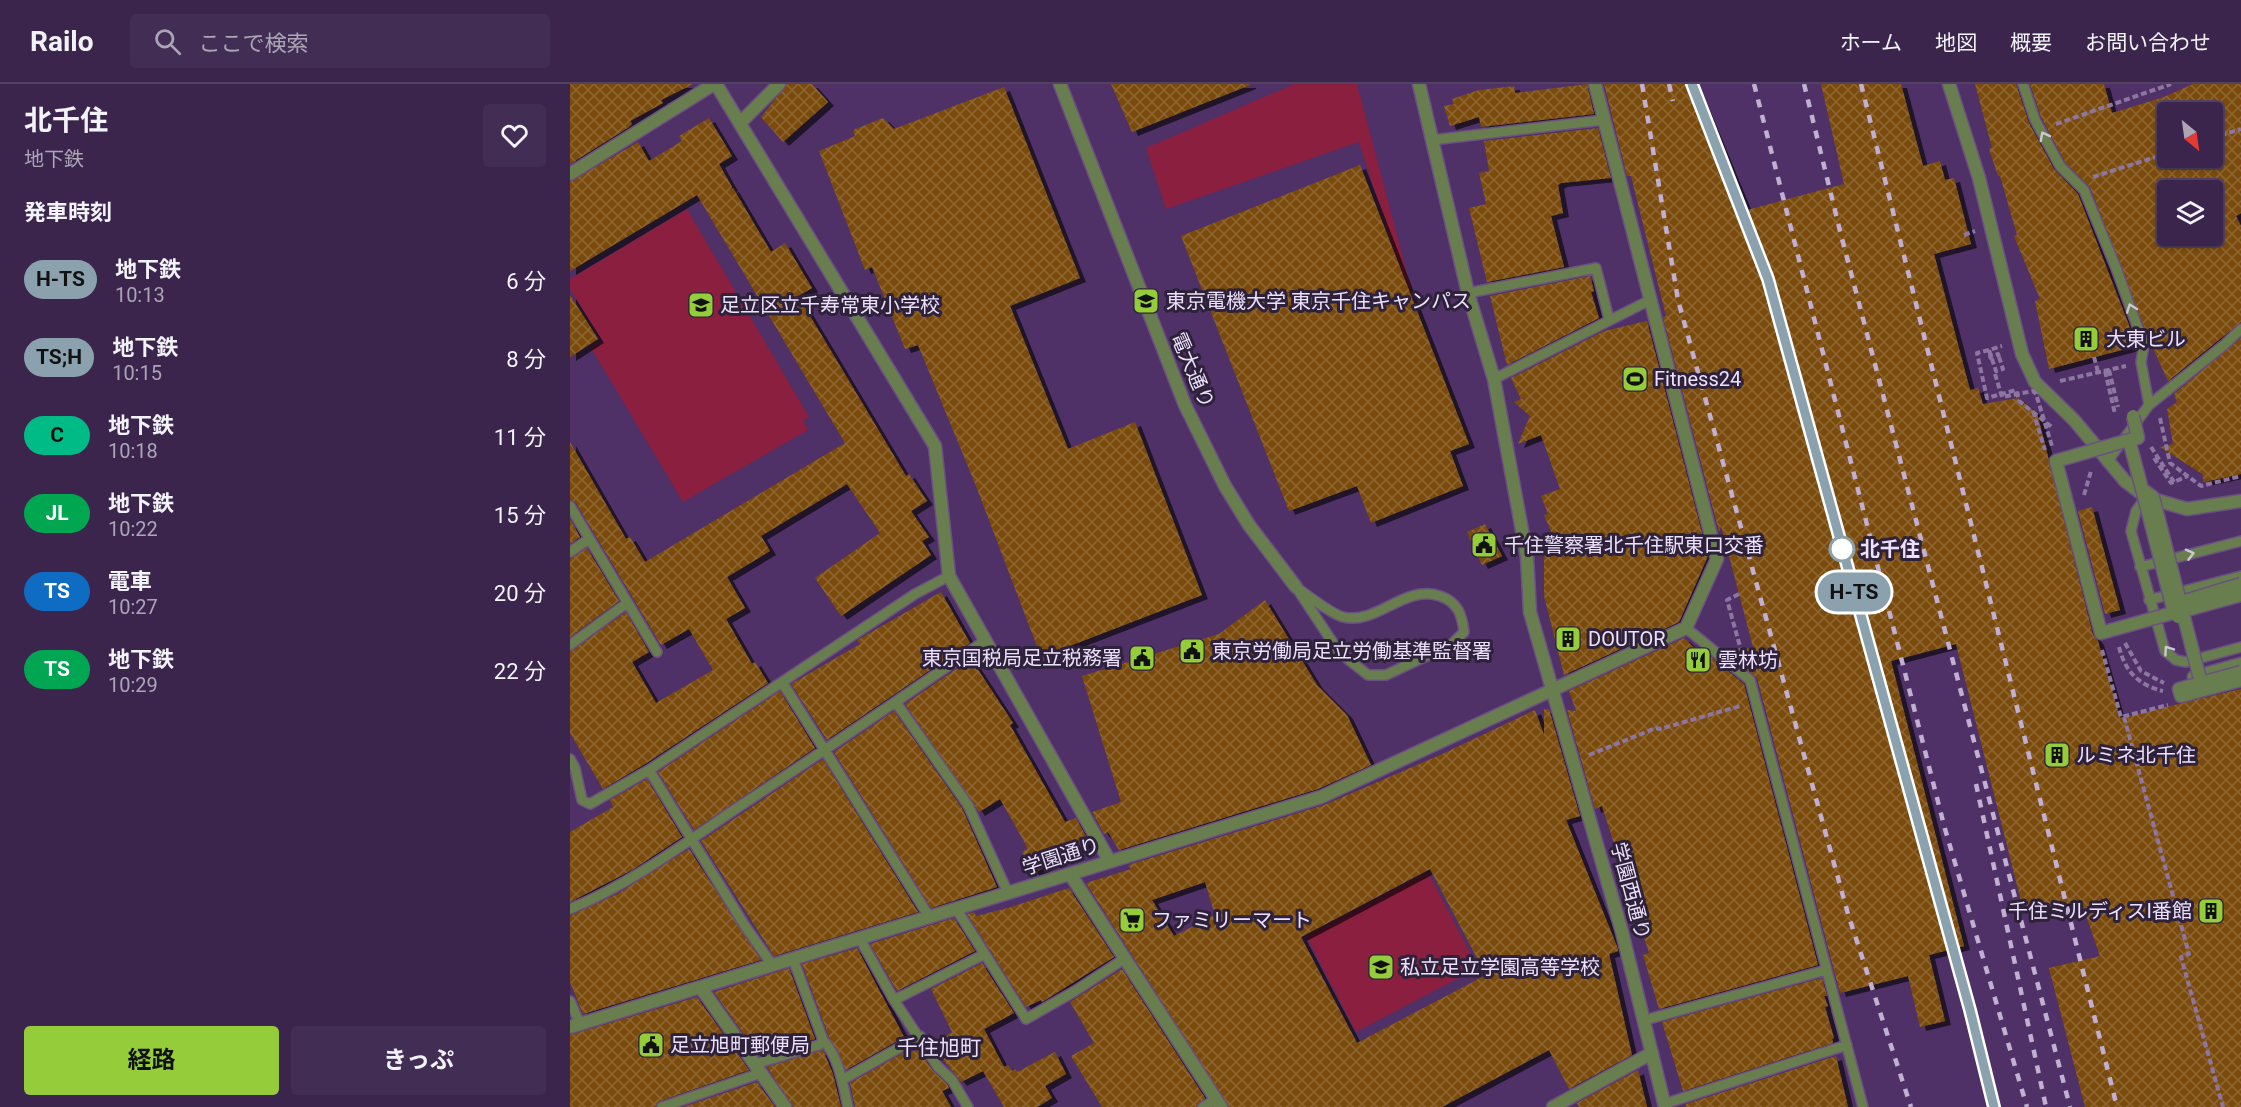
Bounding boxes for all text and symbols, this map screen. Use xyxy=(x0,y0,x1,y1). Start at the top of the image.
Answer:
search box xyxy=(130,14,550,68)
text: Railo xyxy=(30,25,94,58)
icon: search xyxy=(151,25,184,58)
text: ここで検索 xyxy=(199,31,309,56)
text: ホーム xyxy=(1840,31,1902,55)
text: 地図 xyxy=(1935,31,1977,55)
text: 概要 xyxy=(2010,31,2052,55)
text: お問い合わせ xyxy=(2085,31,2211,55)
north arrow xyxy=(2157,102,2223,168)
map controls xyxy=(2157,102,2223,246)
text: 北千住 xyxy=(24,104,108,137)
button: heart xyxy=(483,104,546,167)
one-way arrow xyxy=(2040,132,2051,142)
text: 地下鉄 xyxy=(24,147,84,171)
button: layers xyxy=(2157,180,2223,246)
text: 発車時刻 xyxy=(24,200,112,225)
text: 地下鉄 xyxy=(115,257,181,282)
text: H-TS xyxy=(36,267,85,291)
text: 6 分 xyxy=(506,269,546,294)
text: 10:13 xyxy=(115,283,165,307)
school or university icon: 東京電機大学 東京千住キャンパス xyxy=(1131,286,1161,316)
place label: 東京電機大学 東京千住キャンパス xyxy=(1166,289,1471,313)
school or university icon: 足立区立千寿常東小学校 xyxy=(686,290,716,320)
place label: 足立区立千寿常東小学校 xyxy=(720,293,940,317)
one-way arrow xyxy=(2125,303,2138,314)
building icon: 大東ビル xyxy=(2071,324,2101,354)
place label: 大東ビル xyxy=(2106,327,2186,351)
street label: 電大通り xyxy=(1166,328,1220,412)
text: 地下鉄 xyxy=(112,335,178,360)
text: TS;H xyxy=(36,345,82,369)
text: 8 分 xyxy=(506,347,546,372)
text: 10:15 xyxy=(112,361,162,385)
sports icon: Fitness24 xyxy=(1620,364,1650,394)
place label: Fitness24 xyxy=(1654,367,1741,391)
text: 地下鉄 xyxy=(108,413,174,438)
text: C xyxy=(50,423,64,447)
text: 11 分 xyxy=(494,425,546,450)
text: 10:18 xyxy=(108,439,158,463)
text: 地下鉄 xyxy=(108,491,174,516)
text: JL xyxy=(45,501,69,525)
text: 15 分 xyxy=(494,503,546,528)
text: 10:22 xyxy=(108,517,158,541)
public building icon: 千住警察署北千住駅東口交番 xyxy=(1469,530,1499,560)
place label: 千住警察署北千住駅東口交番 xyxy=(1504,533,1764,557)
marker: 北千住 xyxy=(1829,536,1855,562)
place label: 北千住 xyxy=(1860,537,1920,561)
one-way arrow xyxy=(2185,549,2195,562)
text: 電車 xyxy=(108,569,152,594)
line badge: H-TS xyxy=(1812,572,1896,612)
text: TS xyxy=(44,579,70,603)
text: H-TS xyxy=(1830,580,1878,604)
text: 20 分 xyxy=(494,581,546,606)
text: 10:27 xyxy=(108,595,158,619)
building icon: DOUTOR xyxy=(1553,624,1583,654)
place label: DOUTOR xyxy=(1588,627,1666,651)
public building icon: 東京労働局足立労働基準監督署 xyxy=(1177,636,1207,666)
place label: 東京労働局足立労働基準監督署 xyxy=(1212,639,1492,663)
public building icon: 東京国税局足立税務署 xyxy=(1127,643,1157,673)
restaurant icon: 雲林坊 xyxy=(1683,645,1713,675)
place label: 東京国税局足立税務署 xyxy=(922,646,1122,670)
one-way arrow xyxy=(2164,646,2175,657)
text: 地下鉄 xyxy=(108,647,174,672)
place label: 雲林坊 xyxy=(1718,648,1778,672)
text: TS xyxy=(44,657,70,681)
text: 22 分 xyxy=(494,659,546,684)
text: 10:29 xyxy=(108,673,158,697)
building icon: ルミネ北千住 xyxy=(2042,740,2072,770)
place label: ルミネ北千住 xyxy=(2076,743,2196,767)
street label: 学園通り xyxy=(1019,832,1103,880)
street label: 学園西通り xyxy=(1606,840,1656,942)
building icon: 千住ミルディスI番館 xyxy=(2196,896,2226,926)
place label: 千住ミルディスI番館 xyxy=(2008,899,2192,923)
supermarket icon: ファミリーマート xyxy=(1117,905,1147,935)
place label: ファミリーマート xyxy=(1152,908,1312,932)
school or university icon: 私立足立学園高等学校 xyxy=(1366,952,1396,982)
place label: 私立足立学園高等学校 xyxy=(1400,955,1600,979)
button: 経路 xyxy=(24,1026,279,1095)
button: きっぷ xyxy=(291,1026,546,1095)
public building icon: 足立旭町郵便局 xyxy=(636,1030,666,1060)
place label: 足立旭町郵便局 xyxy=(670,1033,810,1057)
district label: 千住旭町 xyxy=(897,1036,981,1060)

